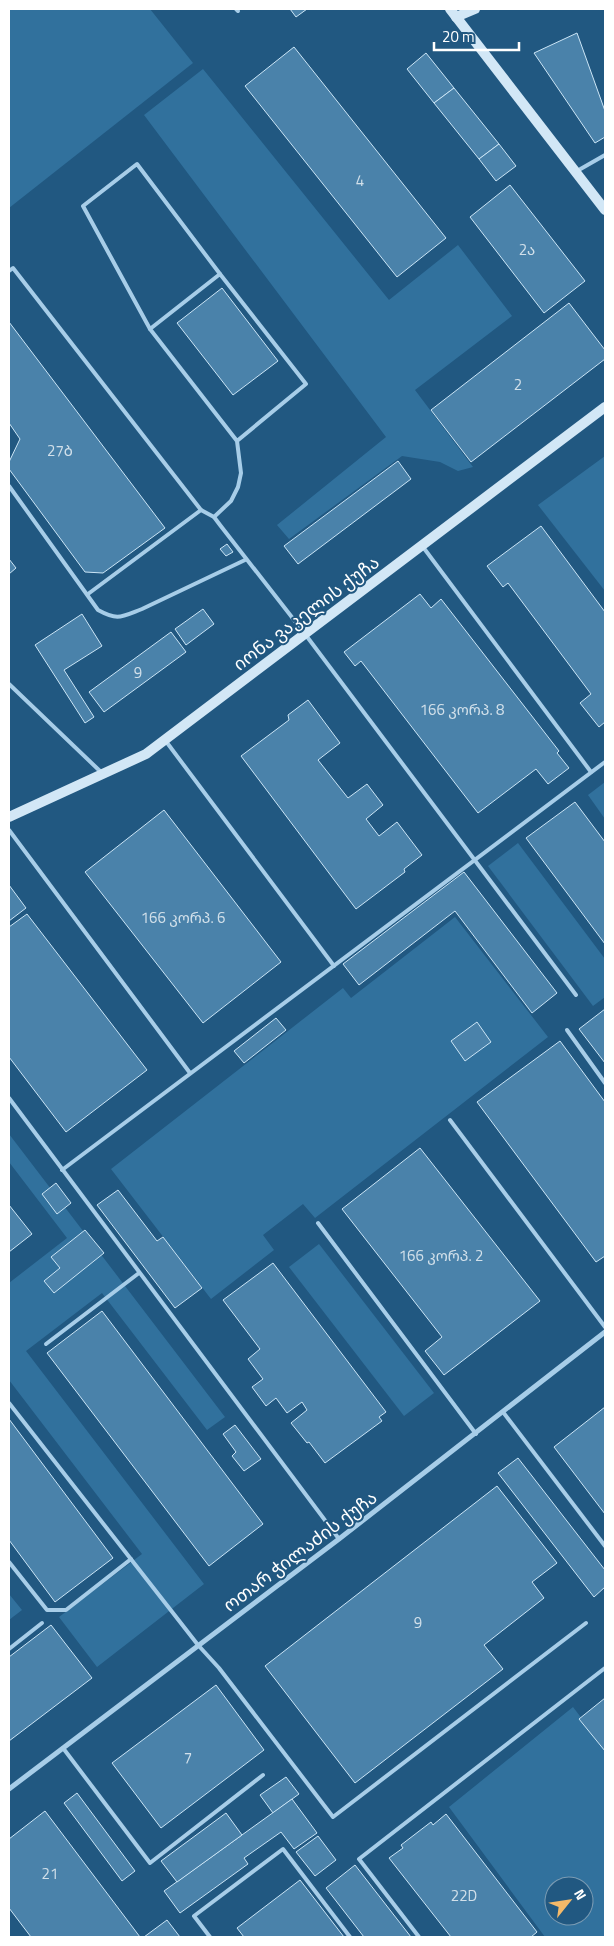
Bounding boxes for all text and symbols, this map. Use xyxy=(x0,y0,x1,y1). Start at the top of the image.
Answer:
scale bar xyxy=(434,20,519,52)
text: 20 m xyxy=(442,25,475,48)
house number: 4 xyxy=(356,169,364,192)
house number: 2ა xyxy=(519,238,535,261)
house number: 2 xyxy=(514,373,522,396)
house number: 27ბ xyxy=(47,439,73,462)
street label: იონა ვაკელის ქუჩა xyxy=(227,549,385,677)
house number: 9 xyxy=(134,661,142,684)
house number: 166 კორპ. 8 xyxy=(420,698,504,721)
house number: 166 კორპ. 6 xyxy=(141,906,225,929)
house number: 166 კორპ. 2 xyxy=(399,1244,483,1267)
street label: ოთარ ჭილაძის ქუჩა xyxy=(217,1484,383,1618)
house number: 9 xyxy=(414,1611,422,1634)
house number: 7 xyxy=(184,1746,192,1769)
house number: 21 xyxy=(42,1862,58,1885)
north arrow xyxy=(544,1876,594,1926)
house number: 22D xyxy=(451,1884,477,1907)
text: N xyxy=(569,1885,592,1904)

